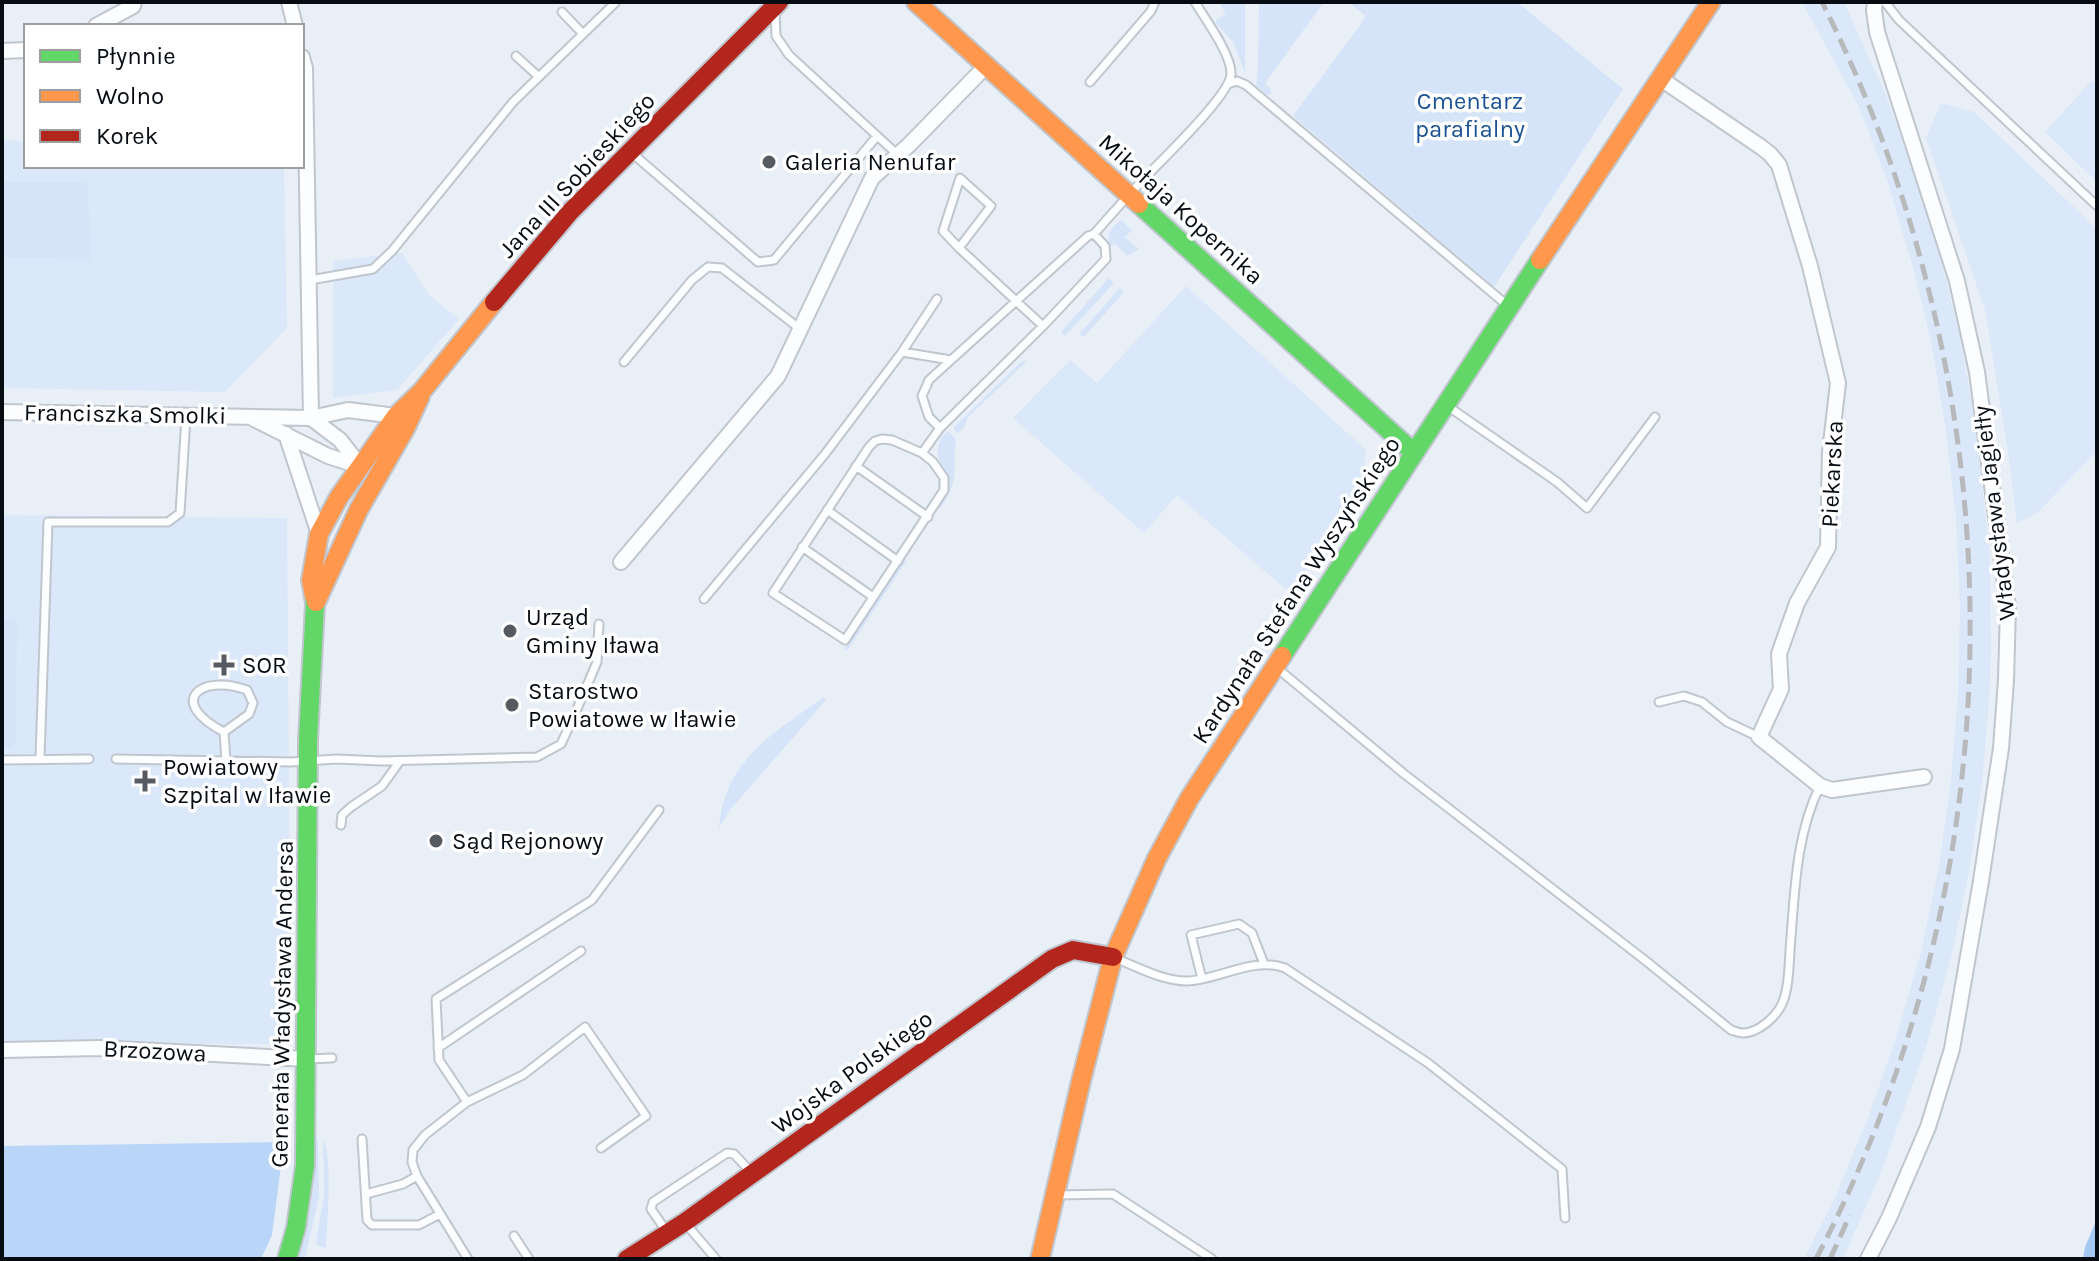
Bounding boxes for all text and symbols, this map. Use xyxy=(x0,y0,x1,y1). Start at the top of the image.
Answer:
legend xyxy=(24,24,304,168)
text: Płynnie xyxy=(96,42,176,70)
text: Wolno xyxy=(96,82,164,110)
street label: Jana III Sobieskiego xyxy=(493,87,661,263)
park label: Cmentarz parafialny xyxy=(1415,87,1525,143)
text: Korek xyxy=(96,122,158,150)
street label: Mikołaja Kopernika xyxy=(1093,128,1269,290)
place label: Galeria Nenufar xyxy=(785,148,956,176)
marker: Galeria Nenufar xyxy=(760,153,778,171)
street label: Franciszka Smolki xyxy=(24,398,226,430)
street label: Władysława Jagiełły xyxy=(1967,404,2021,622)
street label: Piekarska xyxy=(1815,420,1849,528)
street label: Kardynała Stefana Wyszyńskiego xyxy=(1186,431,1406,749)
place label: Urząd Gminy Iława xyxy=(526,603,660,659)
marker: Urząd Gminy Iława xyxy=(501,622,519,640)
place label: SOR xyxy=(242,651,287,679)
marker: SOR xyxy=(213,654,235,676)
place label: Starostwo Powiatowe w Iławie xyxy=(528,677,736,733)
marker: Starostwo Powiatowe w Iławie xyxy=(503,696,521,714)
place label: Powiatowy Szpital w Iławie xyxy=(163,753,331,809)
marker: Powiatowy Szpital w Iławie xyxy=(134,770,156,792)
place label: Sąd Rejonowy xyxy=(452,827,603,855)
marker: Sąd Rejonowy xyxy=(427,832,445,850)
street label: Generała Władysława Andersa xyxy=(265,840,299,1168)
street label: Wojska Polskiego xyxy=(766,1004,938,1140)
street label: Brzozowa xyxy=(103,1034,207,1068)

